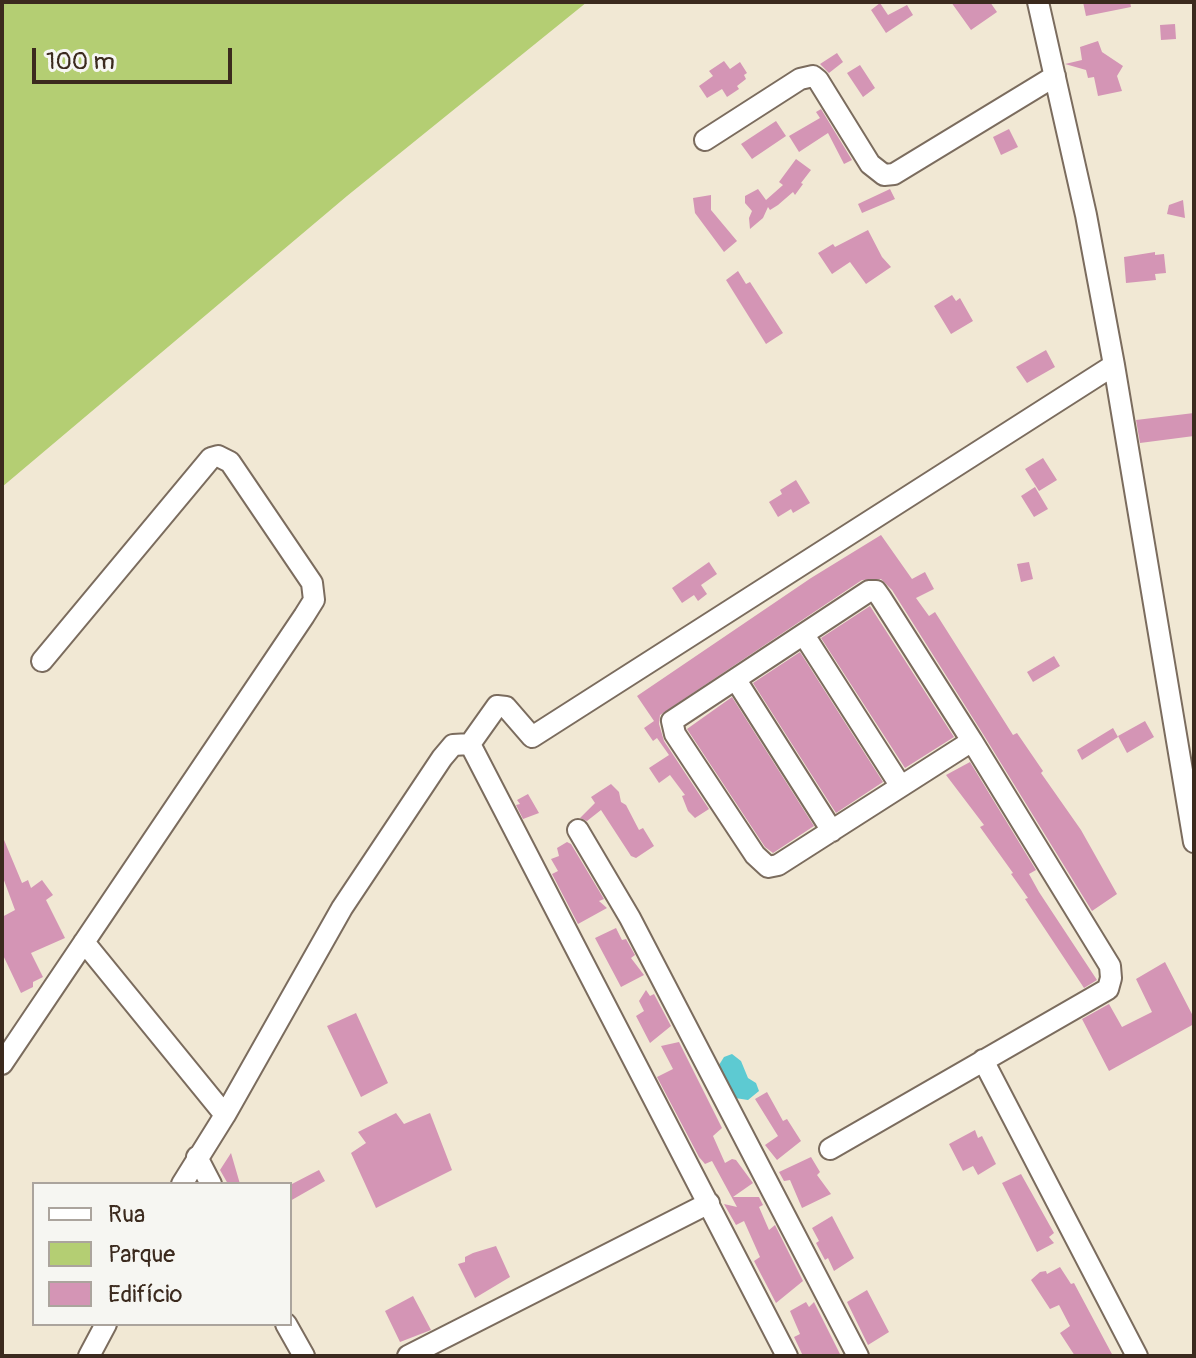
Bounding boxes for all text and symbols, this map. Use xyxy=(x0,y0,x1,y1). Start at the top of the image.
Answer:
scale bar xyxy=(36,32,236,82)
text: 100 m xyxy=(46,47,115,76)
legend xyxy=(32,1182,292,1326)
text: Rua xyxy=(108,1200,145,1229)
text: Parque xyxy=(108,1240,175,1269)
text: Edifício xyxy=(108,1280,182,1309)

